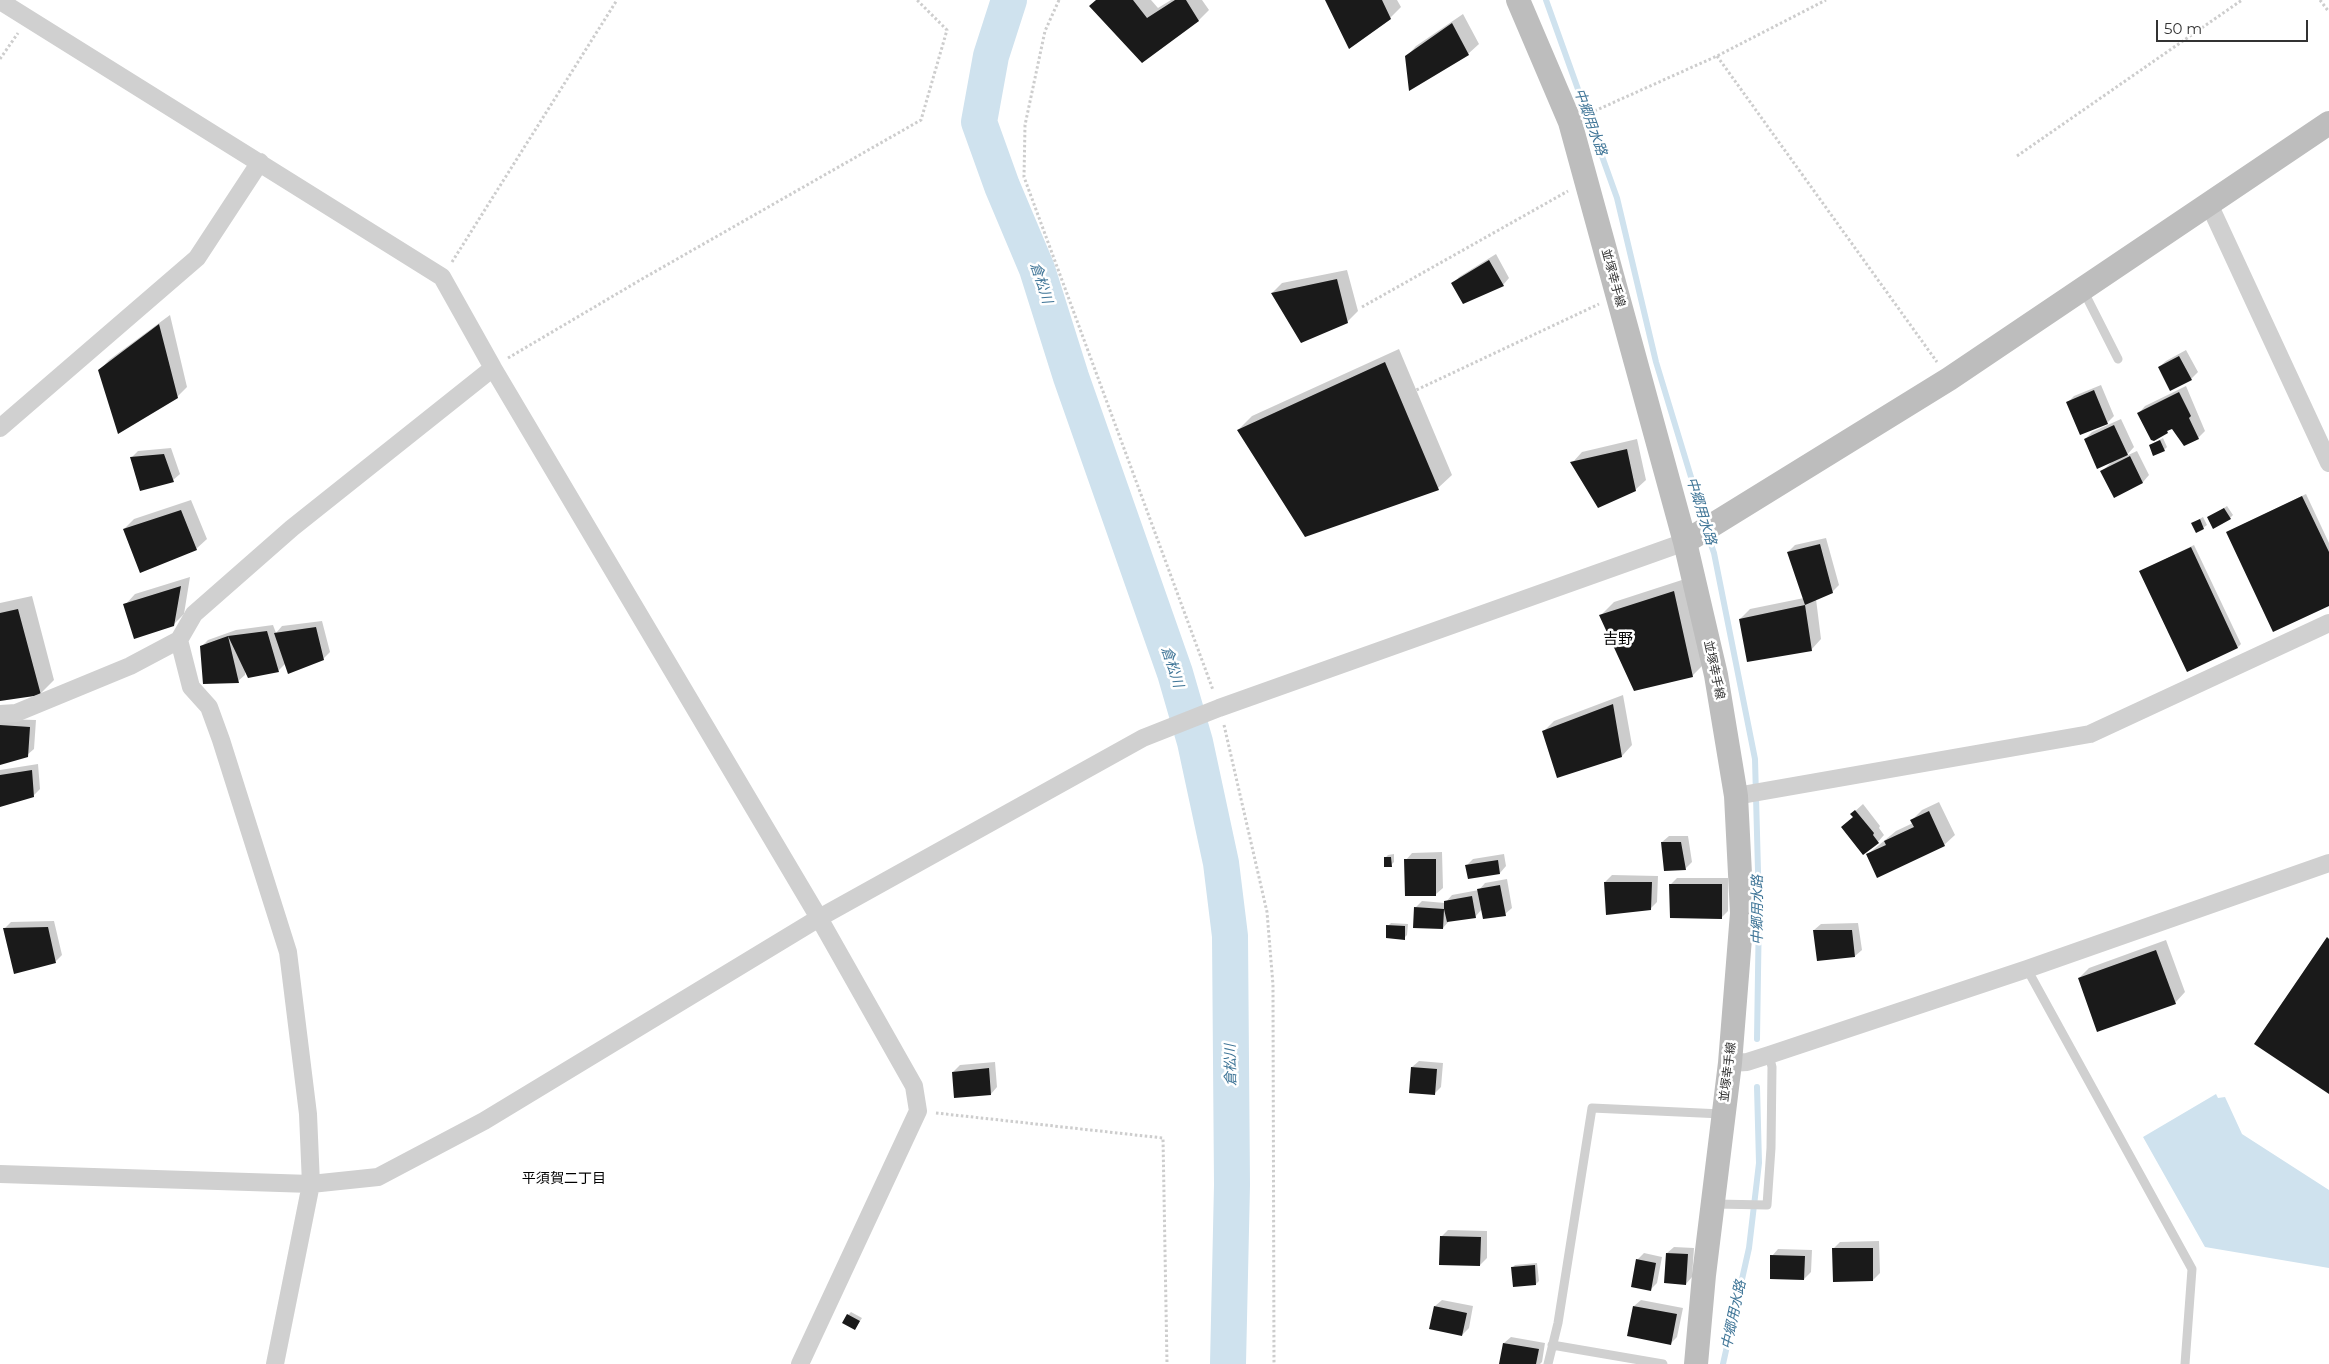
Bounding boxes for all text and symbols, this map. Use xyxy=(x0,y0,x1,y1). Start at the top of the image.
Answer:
scale bar xyxy=(2159,10,2312,42)
text: 50 m xyxy=(2164,19,2202,38)
water label: 中郷用水路 xyxy=(1570,86,1610,158)
street label: 並塚幸手線 xyxy=(1598,247,1628,309)
water label: 倉松川 xyxy=(1027,260,1055,306)
water label: 中郷用水路 xyxy=(1683,475,1719,547)
district label: 吉野 xyxy=(1603,631,1633,649)
street label: 並塚幸手線 xyxy=(1701,639,1727,701)
water label: 倉松川 xyxy=(1158,644,1186,690)
water label: 中郷用水路 xyxy=(1750,875,1766,945)
street label: 並塚幸手線 xyxy=(1717,1041,1739,1103)
water label: 倉松川 xyxy=(1222,1044,1240,1086)
district label: 平須賀二丁目 xyxy=(522,1171,606,1187)
water label: 中郷用水路 xyxy=(1719,1279,1749,1351)

